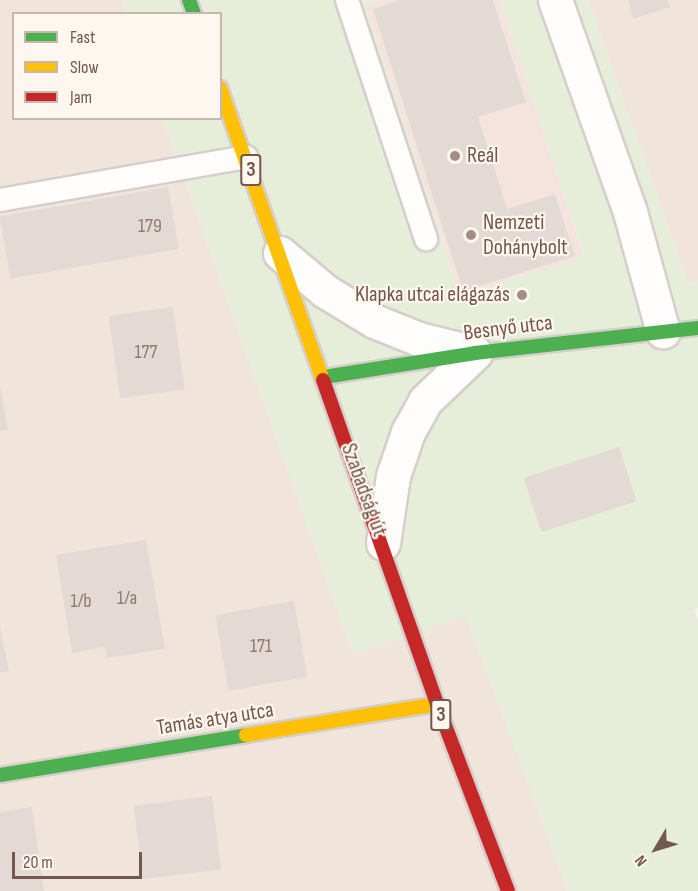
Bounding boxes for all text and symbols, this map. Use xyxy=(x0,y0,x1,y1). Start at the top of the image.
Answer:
legend xyxy=(12,12,222,120)
text: Fast xyxy=(70,27,95,48)
text: Slow xyxy=(70,57,99,78)
text: Jam xyxy=(70,87,92,108)
place label: Reál xyxy=(467,143,498,169)
marker: Reál xyxy=(448,149,462,163)
road number: 3 xyxy=(239,152,263,188)
place label: Nemzeti Dohánybolt xyxy=(483,209,568,260)
house number: 179 xyxy=(138,214,162,238)
marker: Nemzeti Dohánybolt xyxy=(464,228,478,242)
place label: Klapka utcai elágazás xyxy=(355,282,510,308)
marker: Klapka utcai elágazás xyxy=(515,288,529,302)
street label: Besnyő utca xyxy=(462,309,554,347)
house number: 177 xyxy=(135,340,157,364)
street label: Szabadság út xyxy=(335,440,393,540)
house number: 1/a xyxy=(117,586,137,610)
house number: 1/b xyxy=(70,589,92,613)
house number: 171 xyxy=(250,634,272,658)
street label: Tamás atya utca xyxy=(155,697,275,741)
road number: 3 xyxy=(429,697,453,733)
north arrow xyxy=(626,819,686,879)
scale bar xyxy=(15,840,146,878)
text: N xyxy=(631,851,652,870)
text: 20 m xyxy=(23,852,53,873)

